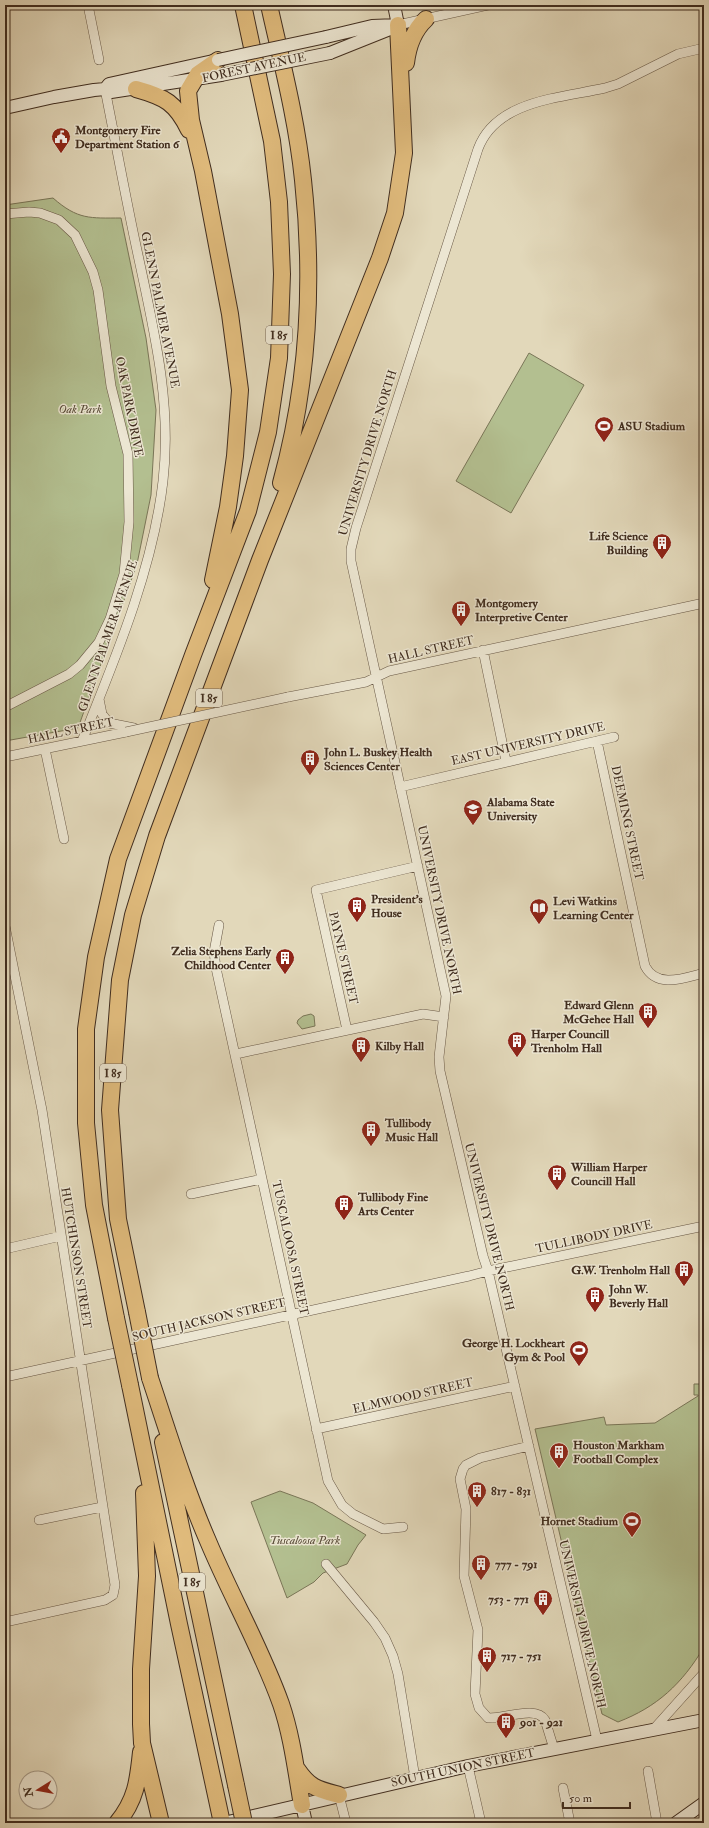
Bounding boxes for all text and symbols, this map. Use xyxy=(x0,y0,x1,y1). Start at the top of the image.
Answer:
street label: FOREST AVENUE xyxy=(201,50,308,86)
place label: Montgomery Fire Department Station 6 xyxy=(74,123,180,152)
public building icon: Montgomery Fire Department Station 6 xyxy=(50,126,72,154)
street label: GLENN PALMER AVENUE xyxy=(137,230,183,390)
road number: I 85 xyxy=(266,326,292,344)
street label: OAK PARK DRIVE xyxy=(112,355,146,459)
street label: UNIVERSITY DRIVE NORTH xyxy=(336,368,400,538)
park label: Oak Park xyxy=(58,402,102,417)
sports icon: ASU Stadium xyxy=(593,415,615,443)
place label: ASU Stadium xyxy=(617,419,686,434)
place label: Life Science Building xyxy=(589,529,649,558)
building icon: Life Science Building xyxy=(651,532,673,560)
street label: GLENN PALMER AVENUE xyxy=(75,558,141,714)
place label: Montgomery Interpretive Center xyxy=(474,596,568,625)
building icon: Montgomery Interpretive Center xyxy=(450,599,472,627)
street label: HALL STREET xyxy=(387,633,476,667)
road number: I 85 xyxy=(196,689,222,707)
street label: HALL STREET xyxy=(27,715,116,747)
street label: EAST UNIVERSITY DRIVE xyxy=(450,719,607,769)
place label: John L. Buskey Health Sciences Center xyxy=(323,745,433,774)
building icon: John L. Buskey Health Sciences Center xyxy=(299,748,321,776)
street label: DEEMING STREET xyxy=(608,764,647,882)
place label: Alabama State University xyxy=(486,795,556,824)
school or university icon: Alabama State University xyxy=(462,798,484,826)
street label: UNIVERSITY DRIVE NORTH xyxy=(414,824,464,996)
place label: President's House xyxy=(371,892,423,921)
place label: Levi Watkins Learning Center xyxy=(553,894,634,923)
building icon: President's House xyxy=(346,895,368,923)
library icon: Levi Watkins Learning Center xyxy=(528,897,550,925)
street label: PAYNE STREET xyxy=(325,910,361,1006)
place label: Zelia Stephens Early Childhood Center xyxy=(171,944,272,973)
building icon: Zelia Stephens Early Childhood Center xyxy=(274,947,296,975)
place label: Edward Glenn McGehee Hall xyxy=(562,998,635,1027)
building icon: Edward Glenn McGehee Hall xyxy=(637,1001,659,1029)
place label: Harper Councill Trenholm Hall xyxy=(530,1027,610,1056)
building icon: Harper Councill Trenholm Hall xyxy=(506,1030,528,1058)
building icon: Kilby Hall xyxy=(350,1035,372,1063)
place label: Kilby Hall xyxy=(375,1039,425,1054)
road number: I 85 xyxy=(100,1064,126,1082)
place label: Tullibody Music Hall xyxy=(384,1116,439,1145)
building icon: Tullibody Music Hall xyxy=(360,1119,382,1147)
street label: UNIVERSITY DRIVE NORTH xyxy=(461,1141,517,1313)
place label: William Harper Councill Hall xyxy=(570,1160,648,1189)
building icon: William Harper Councill Hall xyxy=(546,1163,568,1191)
street label: TUSCALOOSA STREET xyxy=(268,1179,312,1317)
street label: HUTCHINSON STREET xyxy=(57,1186,95,1330)
place label: Tullibody Fine Arts Center xyxy=(357,1190,429,1219)
building icon: Tullibody Fine Arts Center xyxy=(333,1193,355,1221)
street label: TULLIBODY DRIVE xyxy=(534,1217,654,1257)
building icon: G.W. Trenholm Hall xyxy=(673,1259,695,1287)
place label: G.W. Trenholm Hall xyxy=(571,1263,671,1278)
place label: John W. Beverly Hall xyxy=(608,1282,669,1311)
building icon: John W. Beverly Hall xyxy=(584,1285,606,1313)
street label: SOUTH JACKSON STREET xyxy=(131,1295,287,1345)
place label: George H. Lockheart Gym & Pool xyxy=(462,1336,566,1365)
sports icon: George H. Lockheart Gym & Pool xyxy=(568,1339,590,1367)
street label: ELMWOOD STREET xyxy=(351,1375,475,1417)
place label: Houston Markham Football Complex xyxy=(573,1438,665,1467)
building icon: Houston Markham Football Complex xyxy=(548,1441,570,1469)
building icon: 817 - 831 xyxy=(466,1480,488,1508)
place label: 817 - 831 xyxy=(491,1484,531,1499)
sports icon: Hornet Stadium xyxy=(621,1510,643,1538)
place label: Hornet Stadium xyxy=(540,1514,619,1529)
park label: Tuscaloosa Park xyxy=(270,1533,340,1548)
street label: UNIVERSITY DRIVE NORTH xyxy=(555,1538,609,1710)
building icon: 777 - 791 xyxy=(470,1553,492,1581)
place label: 777 - 791 xyxy=(495,1557,538,1572)
road number: I 85 xyxy=(179,1573,205,1591)
building icon: 753 - 771 xyxy=(532,1588,554,1616)
place label: 753 - 771 xyxy=(488,1592,529,1607)
building icon: 717 - 751 xyxy=(476,1645,498,1673)
place label: 717 - 751 xyxy=(501,1649,542,1664)
building icon: 901 - 921 xyxy=(495,1711,517,1739)
place label: 901 - 921 xyxy=(519,1715,563,1730)
street label: SOUTH UNION STREET xyxy=(390,1745,536,1791)
north arrow xyxy=(18,1770,58,1810)
scale bar xyxy=(563,1784,630,1810)
text: N xyxy=(21,1785,36,1799)
text: 50 m xyxy=(569,1791,593,1806)

